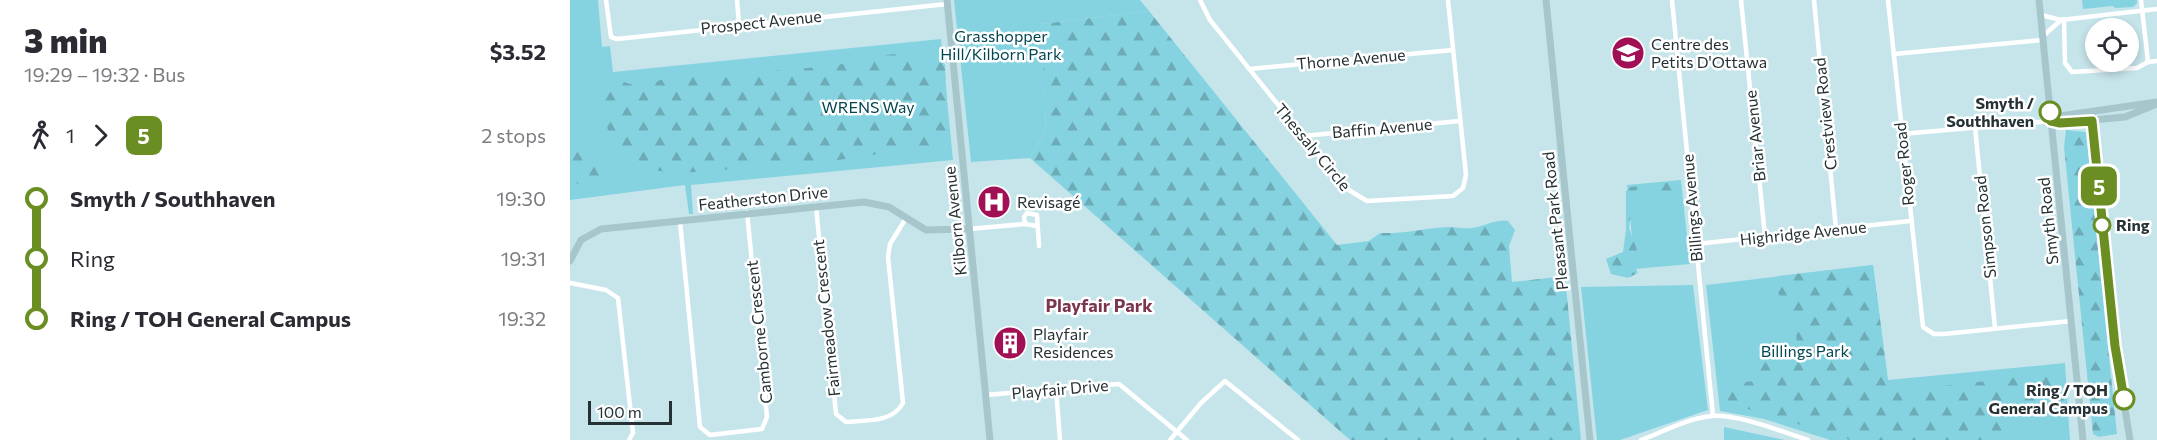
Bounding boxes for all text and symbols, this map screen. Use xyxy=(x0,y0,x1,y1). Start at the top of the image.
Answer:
street label: Prospect Avenue xyxy=(699,6,822,37)
map controls xyxy=(2085,18,2139,72)
button: locate xyxy=(2085,18,2139,72)
text: 3 min xyxy=(24,19,107,60)
park label: Grasshopper Hill/Kilborn Park xyxy=(940,26,1062,63)
place label: Centre des Petits D'Ottawa xyxy=(1651,34,1767,71)
school or university icon: Centre des Petits D'Ottawa xyxy=(1610,35,1646,71)
text: $3.52 xyxy=(490,38,546,65)
street label: Thorne Avenue xyxy=(1296,44,1406,73)
street label: Crestview Road xyxy=(1809,57,1840,171)
text: 19:29 – 19:32 · Bus xyxy=(24,62,185,86)
street label: Briar Avenue xyxy=(1740,89,1769,183)
place label: Smyth / Southhaven xyxy=(1946,93,2035,130)
park label: WRENS Way xyxy=(822,97,915,116)
street label: Thessaly Circle xyxy=(1271,99,1355,194)
marker: Smyth / Southhaven xyxy=(2039,101,2061,123)
street label: Baffin Avenue xyxy=(1331,114,1433,141)
icon: walk xyxy=(24,119,57,152)
icon: forward xyxy=(84,119,117,152)
street label: Roger Road xyxy=(1890,122,1917,207)
text: 1 xyxy=(66,123,75,147)
text: 5 xyxy=(138,123,150,148)
text: 2 stops xyxy=(481,123,546,147)
street label: Pleasant Park Road xyxy=(1538,151,1571,291)
street label: Billings Avenue xyxy=(1677,153,1706,263)
street label: Kilborn Avenue xyxy=(939,165,970,277)
line badge: 5 xyxy=(2080,166,2119,206)
text: 5 xyxy=(2093,174,2105,199)
street label: Simpson Road xyxy=(1970,175,1999,279)
street label: Smyth Road xyxy=(2033,176,2062,266)
street label: Featherston Drive xyxy=(697,181,829,214)
hospital icon: Revisagé xyxy=(976,184,1012,220)
text: Smyth / Southhaven xyxy=(70,185,275,212)
text: 19:30 xyxy=(496,186,546,210)
place label: Revisagé xyxy=(1017,192,1080,211)
place label: Ring xyxy=(2116,215,2150,234)
street label: Highridge Avenue xyxy=(1739,216,1867,249)
marker: Ring xyxy=(2093,216,2111,234)
street label: Fairmeadow Crescent xyxy=(808,238,843,397)
text: Ring xyxy=(70,245,115,272)
text: 19:31 xyxy=(501,246,546,270)
street label: Camborne Crescent xyxy=(741,259,775,405)
district label: Playfair Park xyxy=(1045,294,1153,316)
text: Ring / TOH General Campus xyxy=(70,305,351,332)
text: 19:32 xyxy=(498,306,546,330)
place label: Playfair Residences xyxy=(1033,324,1114,361)
building icon: Playfair Residences xyxy=(992,325,1028,361)
park label: Billings Park xyxy=(1761,341,1849,360)
street label: Playfair Drive xyxy=(1011,375,1109,402)
place label: Ring / TOH General Campus xyxy=(1989,380,2108,417)
marker: Ring / TOH General Campus xyxy=(2113,388,2135,410)
scale bar xyxy=(588,398,672,426)
text: 100 m xyxy=(597,402,642,421)

